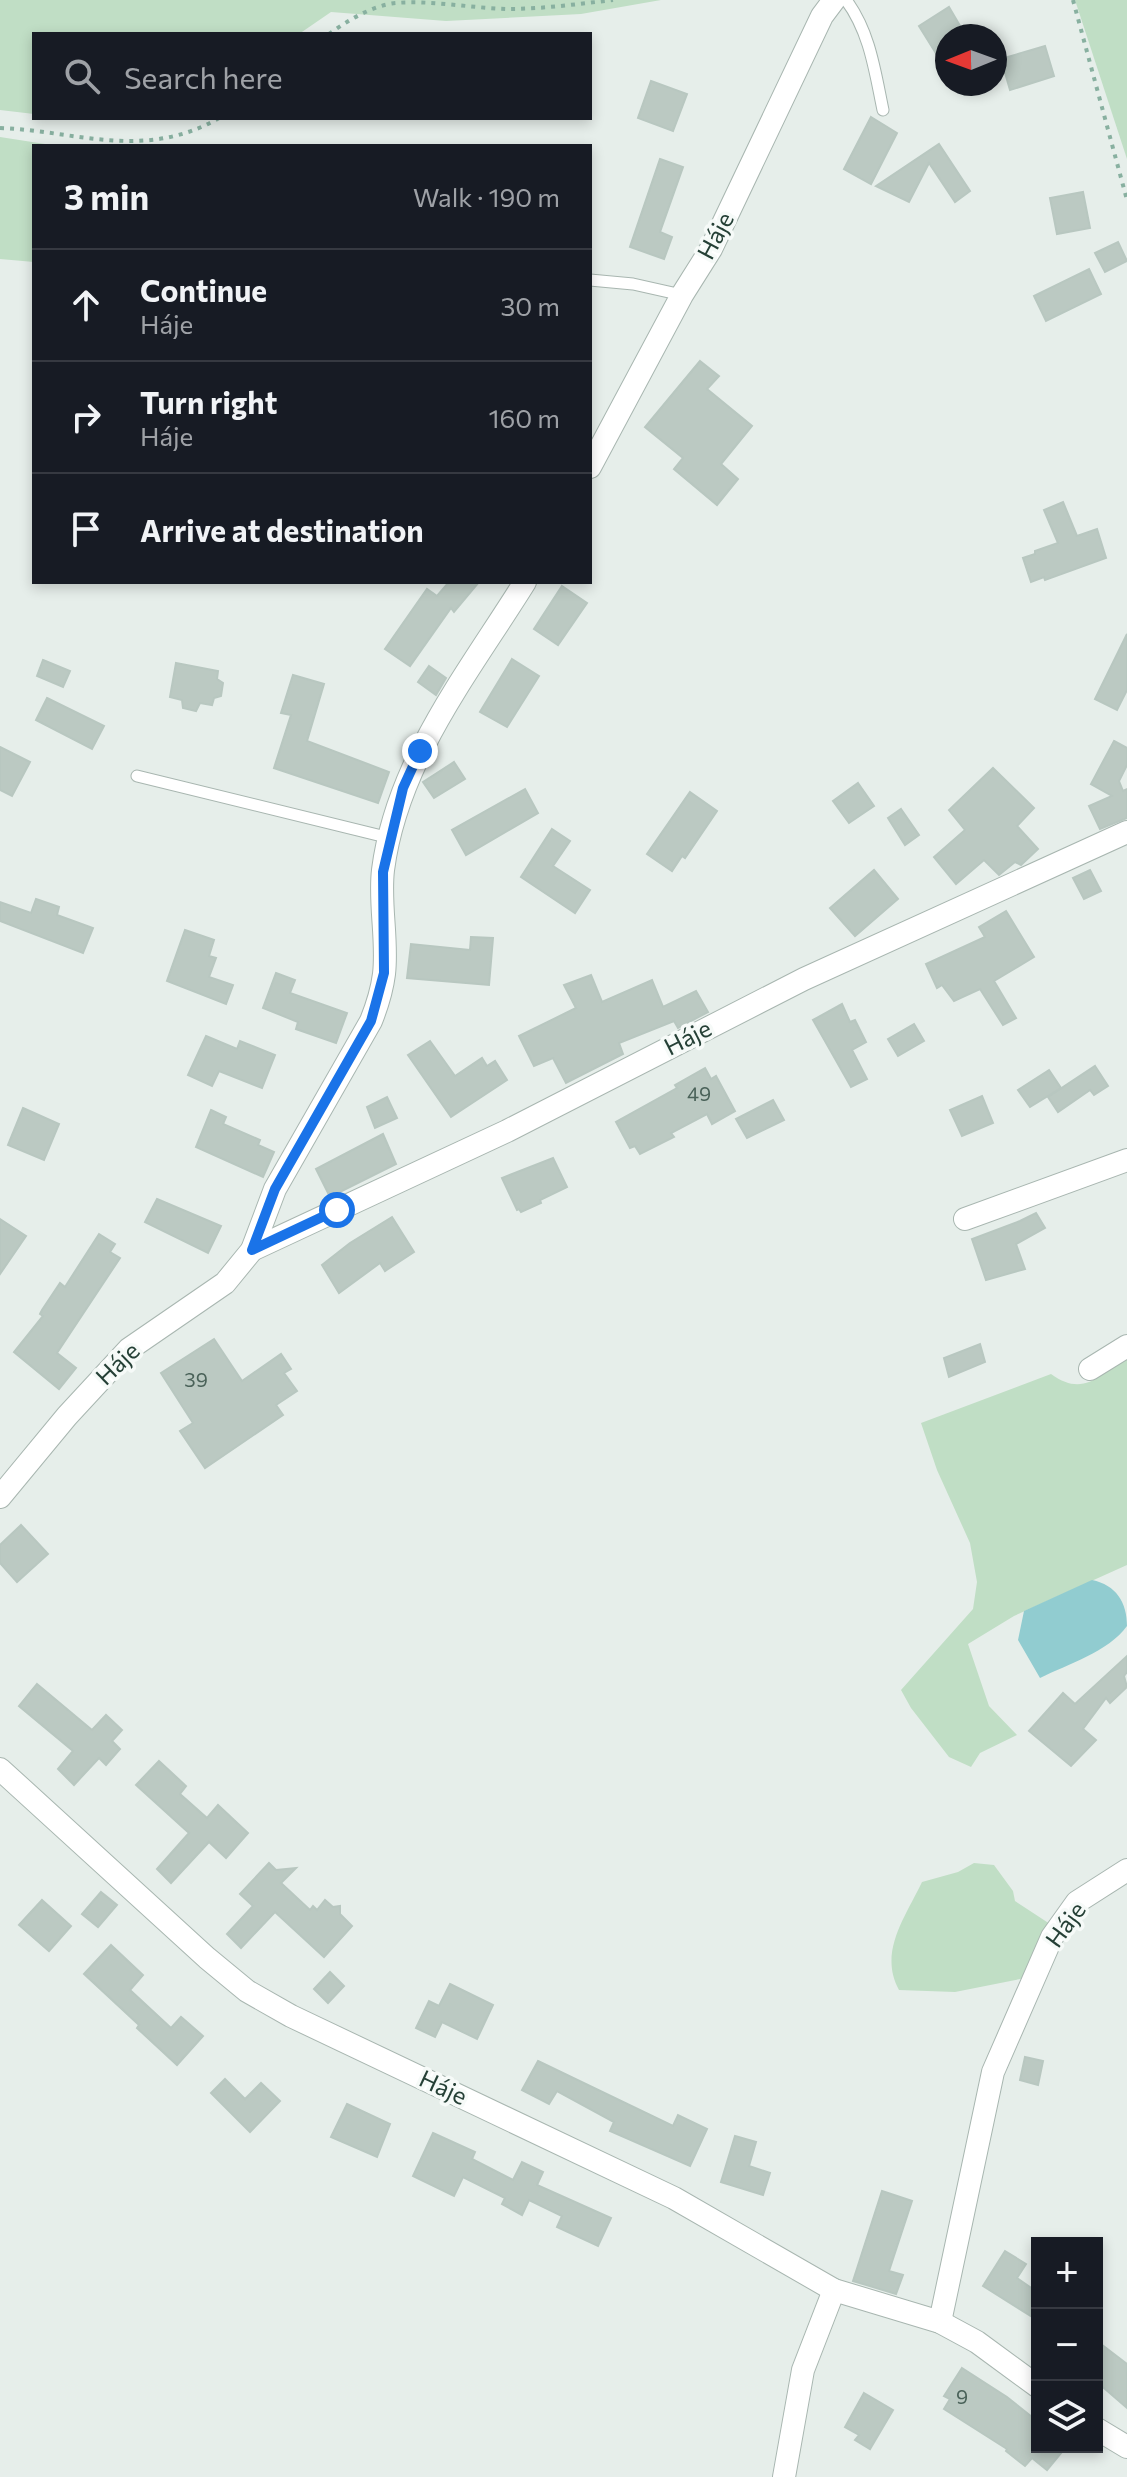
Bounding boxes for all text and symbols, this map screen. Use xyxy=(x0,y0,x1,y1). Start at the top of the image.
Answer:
north arrow xyxy=(935,24,1007,96)
search box xyxy=(32,32,592,120)
icon: search xyxy=(60,54,104,98)
text: Search here xyxy=(124,58,283,95)
text: 3 min xyxy=(64,175,149,217)
text: Walk · 190 m xyxy=(413,181,560,212)
street label: Háje xyxy=(690,207,739,264)
text: Continue xyxy=(140,271,267,308)
icon: ahead xyxy=(64,283,108,327)
text: 30 m xyxy=(501,290,560,321)
text: Háje xyxy=(140,308,193,339)
text: Turn right xyxy=(140,383,277,420)
icon: right xyxy=(64,395,108,439)
text: 160 m xyxy=(488,402,560,433)
text: Háje xyxy=(140,420,193,451)
icon: arrive xyxy=(64,507,108,551)
text: Arrive at destination xyxy=(140,511,424,548)
route end xyxy=(402,733,438,769)
street label: Háje xyxy=(659,1013,716,1061)
house number: 49 xyxy=(687,1081,711,1105)
route start xyxy=(319,1192,355,1228)
street label: Háje xyxy=(89,1335,145,1390)
house number: 39 xyxy=(184,1367,208,1391)
street label: Háje xyxy=(1039,1896,1091,1953)
street label: Háje xyxy=(415,2063,472,2110)
map controls xyxy=(1031,2237,1103,2453)
button: + xyxy=(1031,2237,1103,2309)
button: − xyxy=(1031,2309,1103,2381)
button: layers xyxy=(1031,2381,1103,2453)
house number: 9 xyxy=(956,2384,968,2408)

